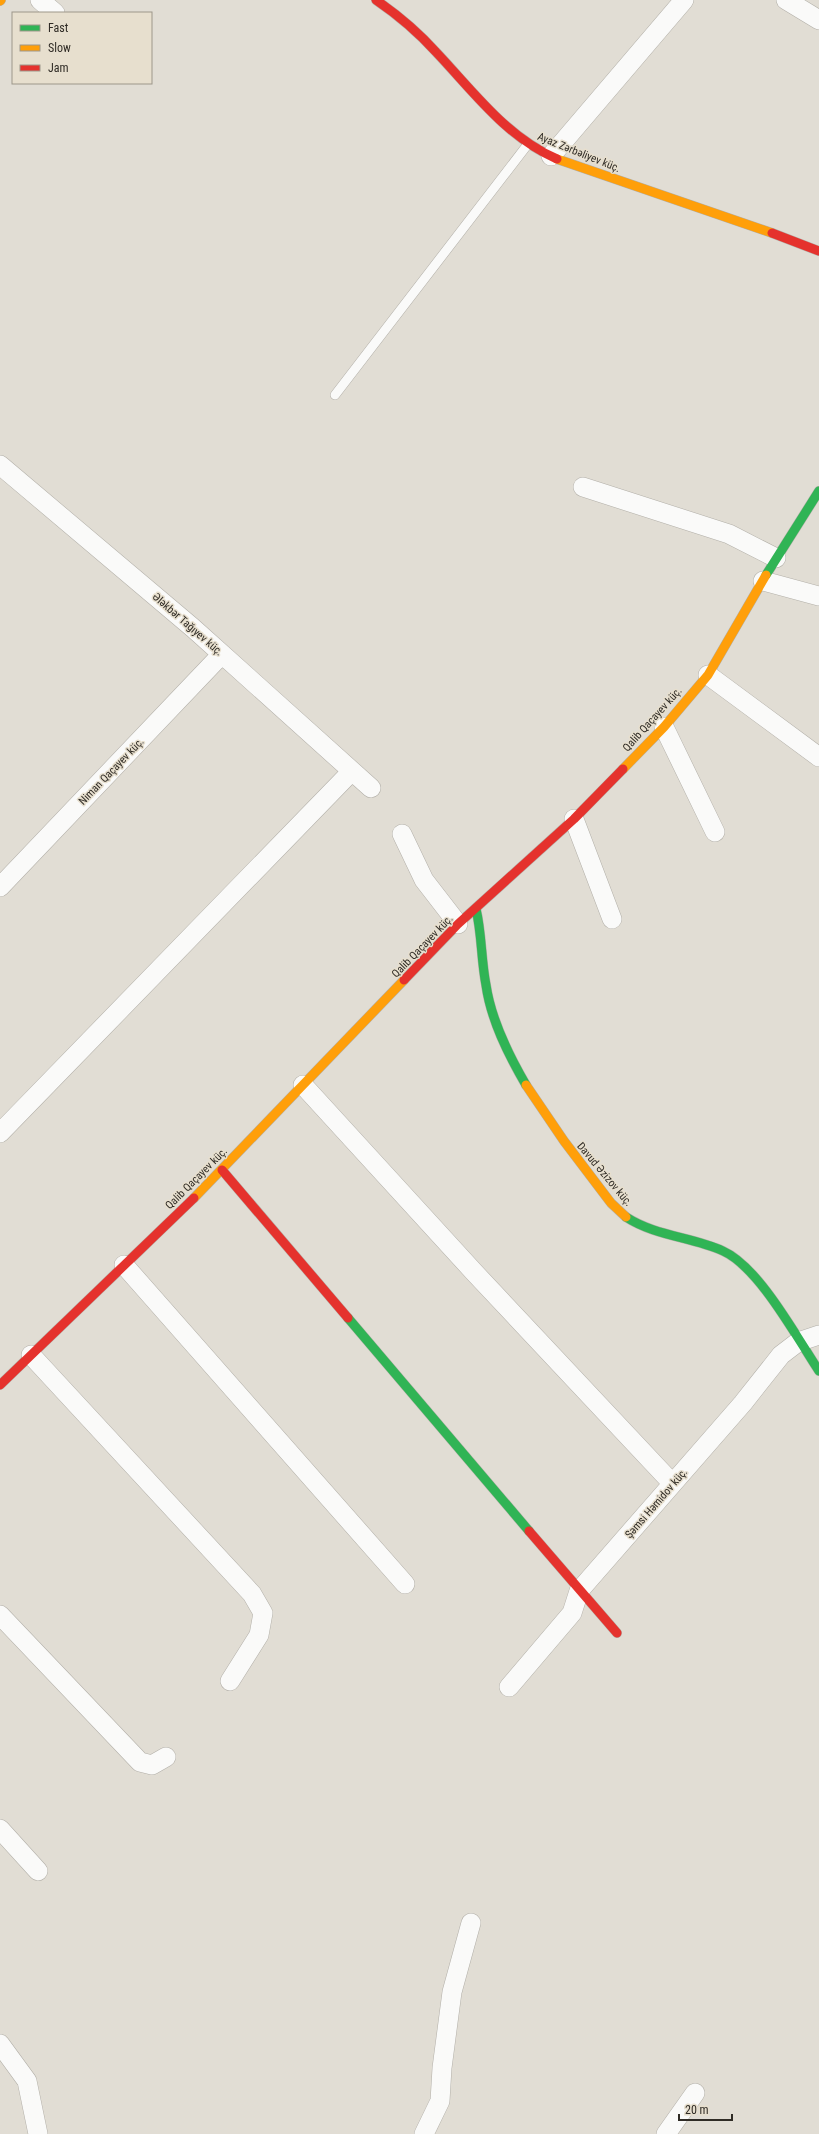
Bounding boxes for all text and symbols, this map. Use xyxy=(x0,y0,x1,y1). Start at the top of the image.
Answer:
legend xyxy=(12,12,152,84)
text: Fast xyxy=(48,21,69,35)
text: Slow xyxy=(48,41,71,55)
text: Jam xyxy=(48,61,69,75)
street label: Ayaz Zərbəliyev küç. xyxy=(536,130,622,175)
street label: Ələkbər Tağıyev küç. xyxy=(150,590,226,659)
street label: Qalib Qaçayev küç. xyxy=(620,684,685,754)
street label: Niman Qaçayev küç. xyxy=(76,735,147,808)
street label: Qalib Qaçayev küç. xyxy=(389,912,456,980)
street label: Davud Əzizov küç. xyxy=(574,1140,635,1209)
street label: Qalib Qaçayev küç. xyxy=(163,1145,230,1212)
street label: Şəmsi Həmidov küç. xyxy=(622,1466,690,1541)
scale bar xyxy=(679,2096,732,2122)
text: 20 m xyxy=(685,2103,709,2117)

